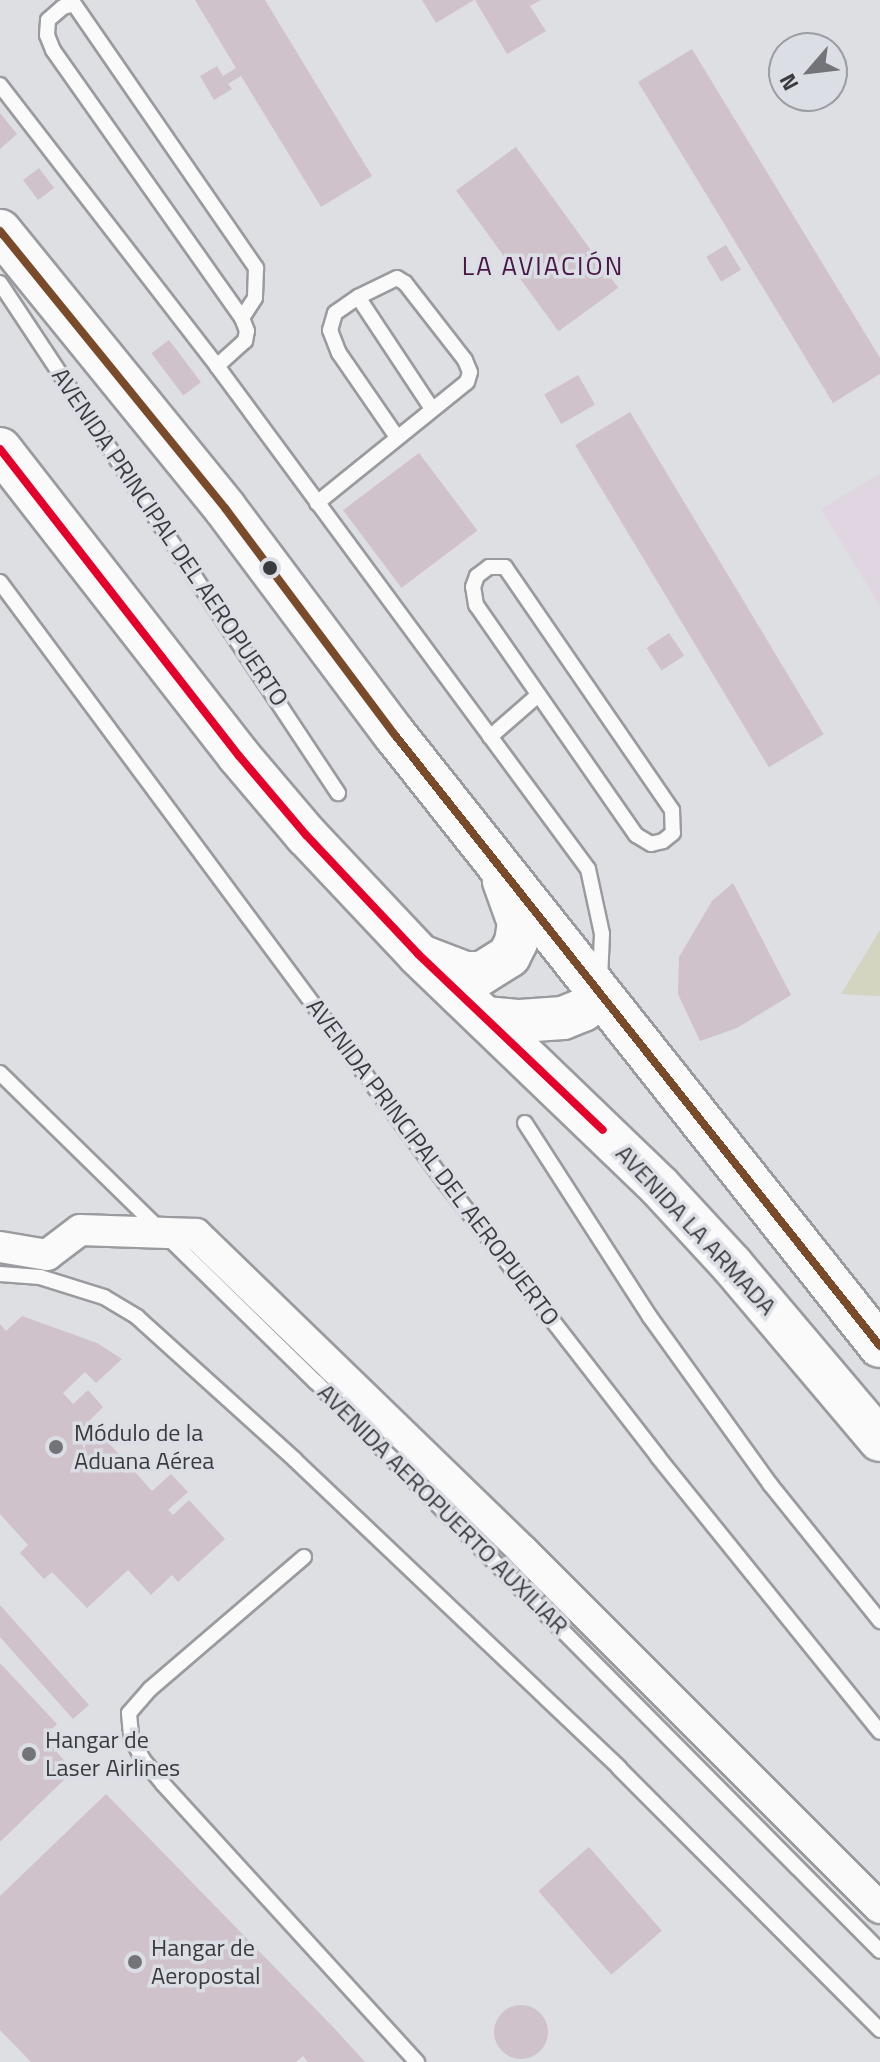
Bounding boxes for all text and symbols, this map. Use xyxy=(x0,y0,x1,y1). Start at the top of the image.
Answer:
north arrow xyxy=(768,32,848,112)
text: N xyxy=(770,68,807,97)
district label: LA AVIACIÓN xyxy=(462,250,624,282)
street label: AVENIDA PRINCIPAL DEL AEROPUERTO xyxy=(46,362,294,712)
unlabelled marker xyxy=(262,560,278,576)
street label: AVENIDA PRINCIPAL DEL AEROPUERTO xyxy=(301,993,565,1331)
street label: AVENIDA LA ARMADA xyxy=(610,1139,782,1321)
street label: AVENIDA AEROPUERTO AUXILIAR xyxy=(312,1378,574,1640)
place label: Módulo de la Aduana Aérea xyxy=(74,1419,214,1475)
marker: Módulo de la Aduana Aérea xyxy=(45,1436,67,1458)
place label: Hangar de Laser Airlines xyxy=(45,1726,180,1782)
marker: Hangar de Laser Airlines xyxy=(20,1745,38,1763)
place label: Hangar de Aeropostal xyxy=(151,1934,260,1990)
marker: Hangar de Aeropostal xyxy=(126,1953,144,1971)

